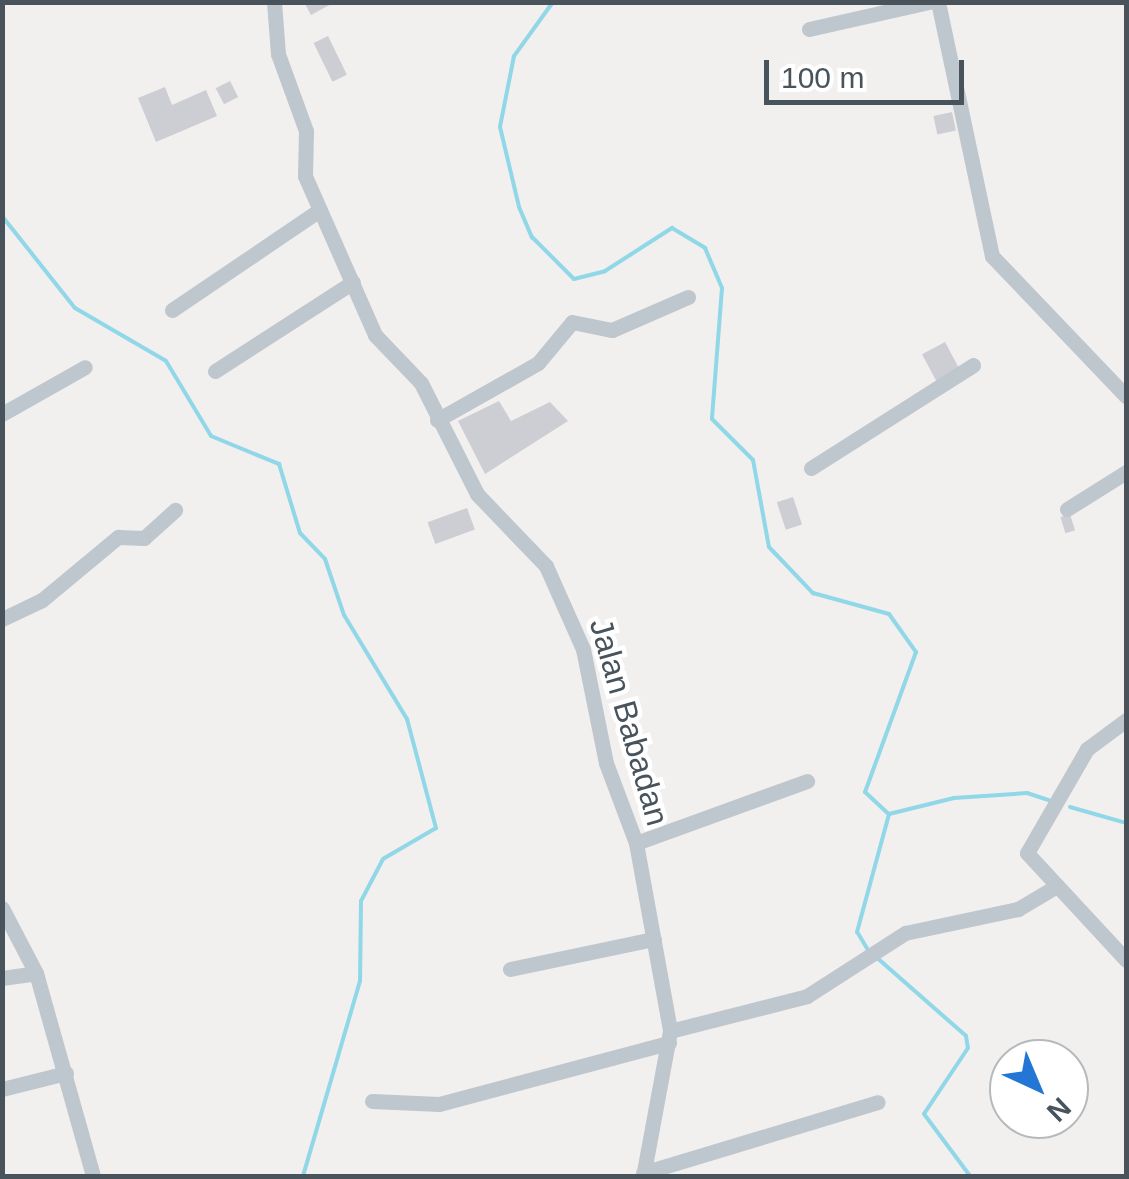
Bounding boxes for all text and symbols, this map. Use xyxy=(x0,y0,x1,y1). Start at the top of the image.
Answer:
scale bar xyxy=(769,40,969,102)
text: 100 m xyxy=(781,61,864,94)
street label: Jalan Babadan xyxy=(581,614,677,830)
north arrow xyxy=(989,1039,1089,1139)
text: N xyxy=(1041,1091,1077,1128)

